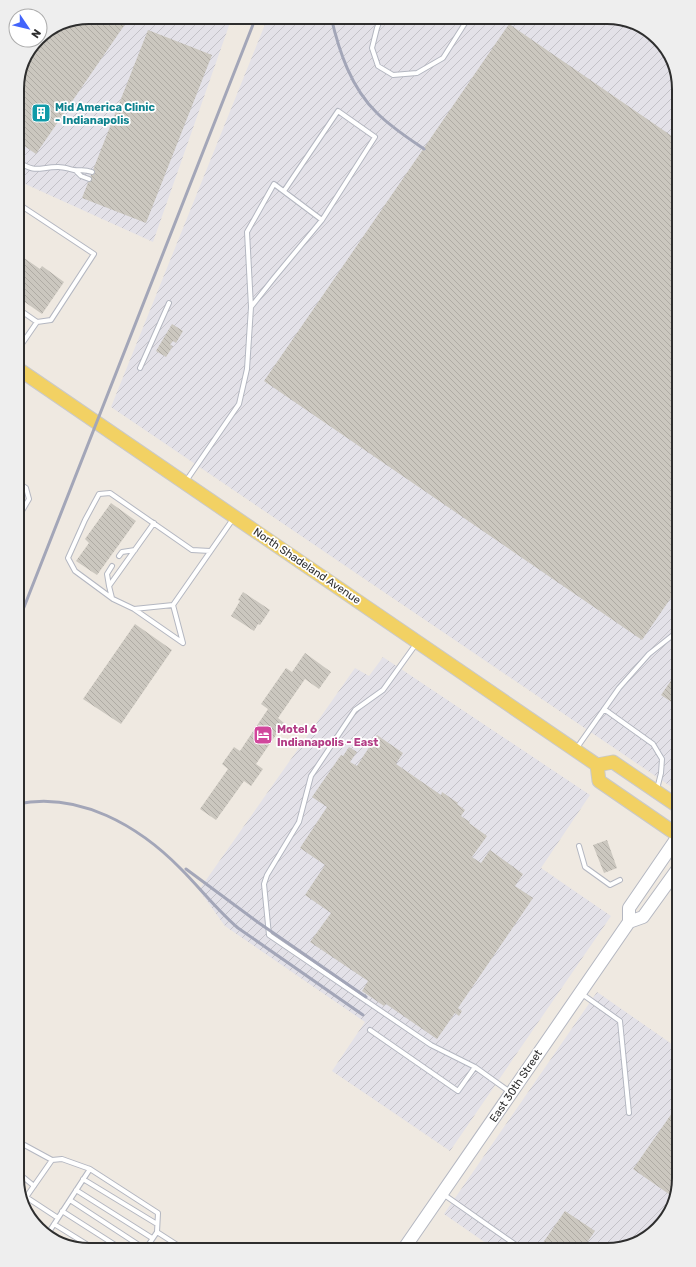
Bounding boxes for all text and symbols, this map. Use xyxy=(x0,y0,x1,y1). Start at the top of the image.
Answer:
north arrow xyxy=(8,8,48,48)
text: N xyxy=(28,26,43,40)
place label: Mid America Clinic - Indianapolis xyxy=(55,101,155,127)
building icon: Mid America Clinic - Indianapolis xyxy=(30,102,52,124)
street label: North Shadeland Avenue xyxy=(251,525,363,607)
place label: Motel 6 Indianapolis - East xyxy=(277,723,378,749)
hotel icon: Motel 6 Indianapolis - East xyxy=(252,724,274,746)
street label: East 30th Street xyxy=(487,1047,545,1125)

